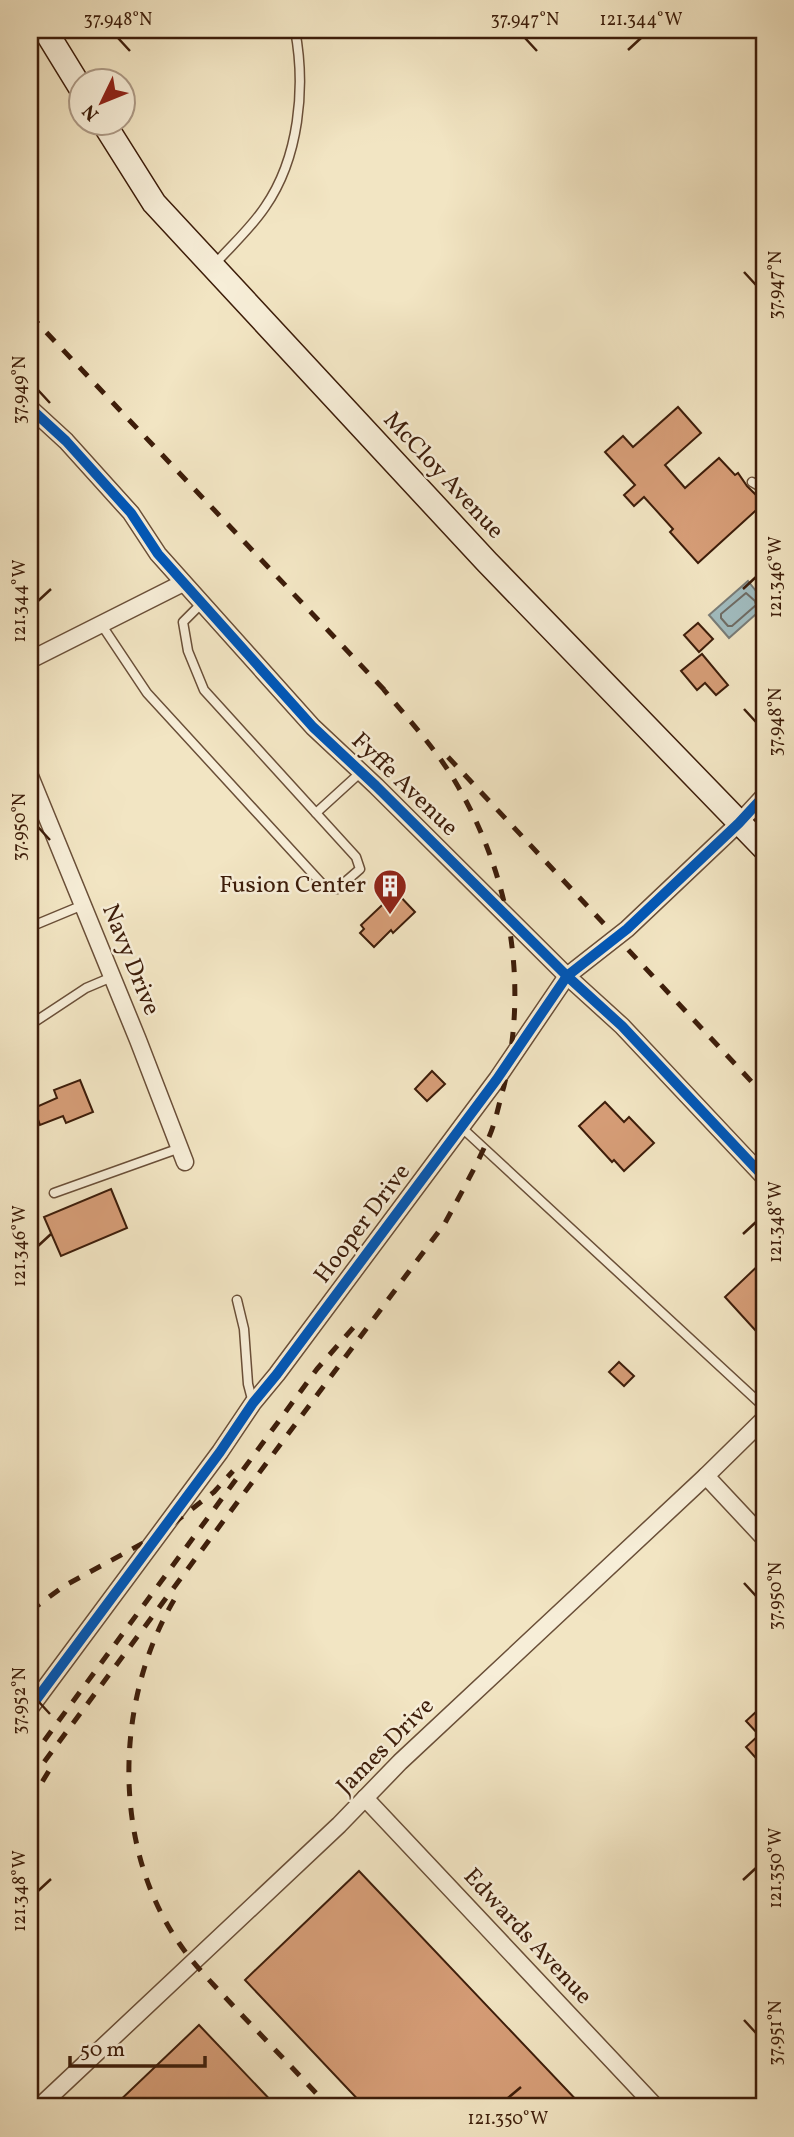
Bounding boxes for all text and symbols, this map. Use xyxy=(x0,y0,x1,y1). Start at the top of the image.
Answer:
text: 37.948°N xyxy=(84,8,152,33)
text: 37.947°N xyxy=(491,8,559,33)
text: 121.344°W xyxy=(599,8,683,33)
north arrow xyxy=(66,66,136,136)
text: N xyxy=(77,98,105,126)
text: 37.947°N xyxy=(764,251,789,319)
text: 37.949°N xyxy=(8,356,33,424)
street label: McCloy Avenue xyxy=(375,405,511,547)
text: 121.346°W xyxy=(764,536,789,618)
text: 121.344°W xyxy=(8,559,33,643)
text: 37.948°N xyxy=(764,688,789,756)
street label: Fyffe Avenue xyxy=(343,725,465,845)
text: 37.950°N xyxy=(8,793,33,861)
building icon: Fusion Center xyxy=(371,867,409,916)
place label: Fusion Center xyxy=(219,869,366,903)
street label: Navy Drive xyxy=(92,899,168,1021)
street label: Hooper Drive xyxy=(307,1157,419,1291)
text: 121.348°W xyxy=(764,1181,789,1263)
text: 121.346°W xyxy=(8,1205,33,1287)
text: 37.950°N xyxy=(764,1562,789,1630)
text: 37.952°N xyxy=(8,1667,33,1735)
street label: James Drive xyxy=(329,1690,443,1804)
text: 121.350°W xyxy=(764,1828,789,1908)
text: 121.348°W xyxy=(8,1850,33,1932)
street label: Edwards Avenue xyxy=(455,1861,599,2013)
text: 37.951°N xyxy=(764,2000,789,2066)
scale bar xyxy=(70,2025,205,2069)
text: 50 m xyxy=(80,2036,125,2065)
text: 121.350°W xyxy=(468,2107,548,2132)

